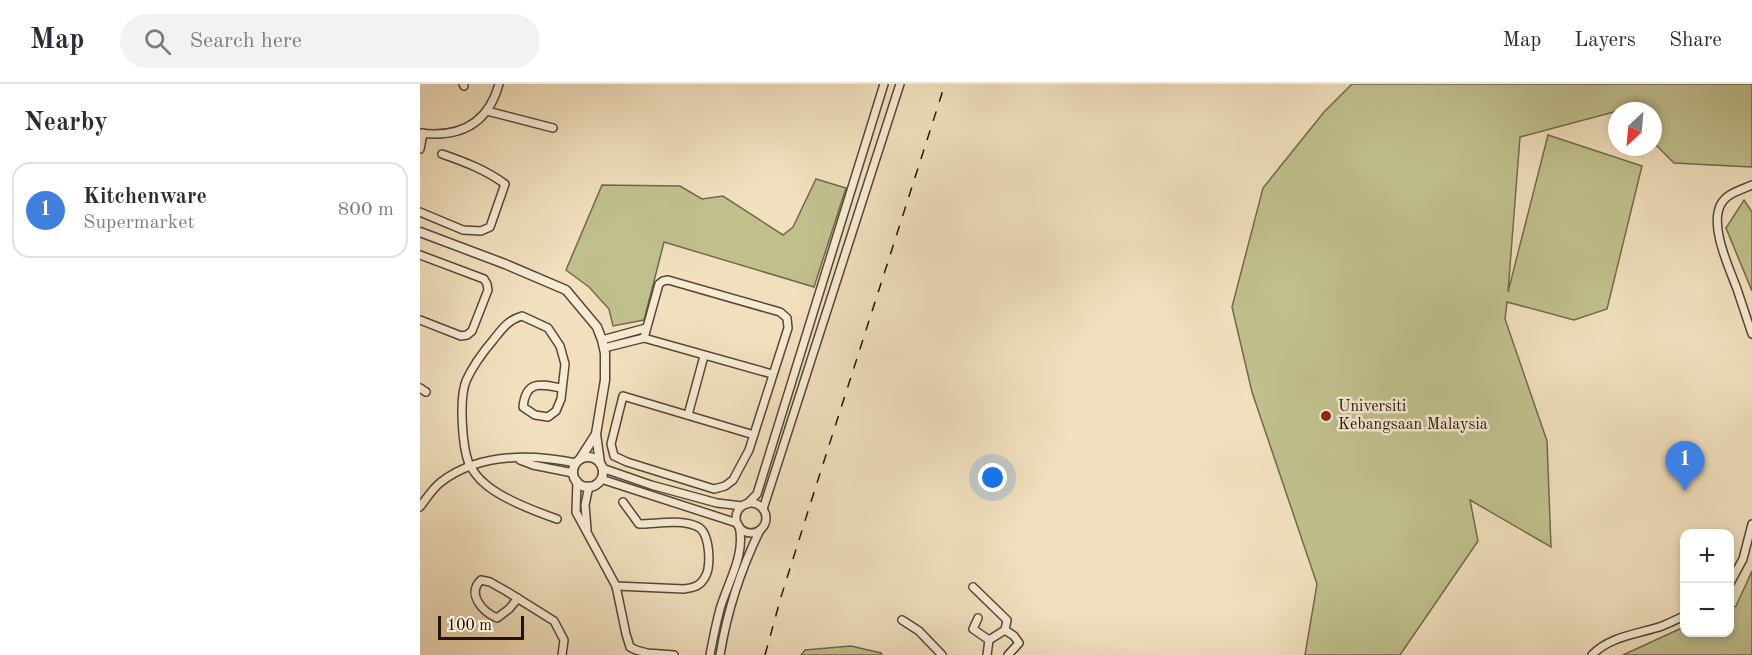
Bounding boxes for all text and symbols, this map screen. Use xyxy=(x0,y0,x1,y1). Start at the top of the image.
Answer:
search box xyxy=(120,14,540,68)
icon: search xyxy=(141,25,174,58)
text: Map xyxy=(30,27,84,55)
text: Search here xyxy=(189,30,302,52)
text: Map xyxy=(1502,30,1541,51)
text: Layers xyxy=(1574,30,1636,51)
text: Share xyxy=(1669,30,1722,51)
north arrow xyxy=(1608,102,1662,156)
text: Nearby xyxy=(24,110,108,136)
text: Kitchenware xyxy=(83,186,207,208)
text: 1 xyxy=(40,200,51,220)
text: 800 m xyxy=(338,200,394,220)
text: Supermarket xyxy=(83,213,194,233)
place label: Universiti Kebangsaan Malaysia xyxy=(1338,399,1488,433)
marker: Universiti Kebangsaan Malaysia xyxy=(1319,409,1333,423)
pin: 1 xyxy=(1666,442,1704,491)
your location xyxy=(978,463,1007,492)
map controls xyxy=(1680,529,1734,637)
button: + xyxy=(1680,529,1734,583)
button: − xyxy=(1680,583,1734,637)
scale bar xyxy=(438,613,524,640)
text: 100 m xyxy=(447,618,492,634)

